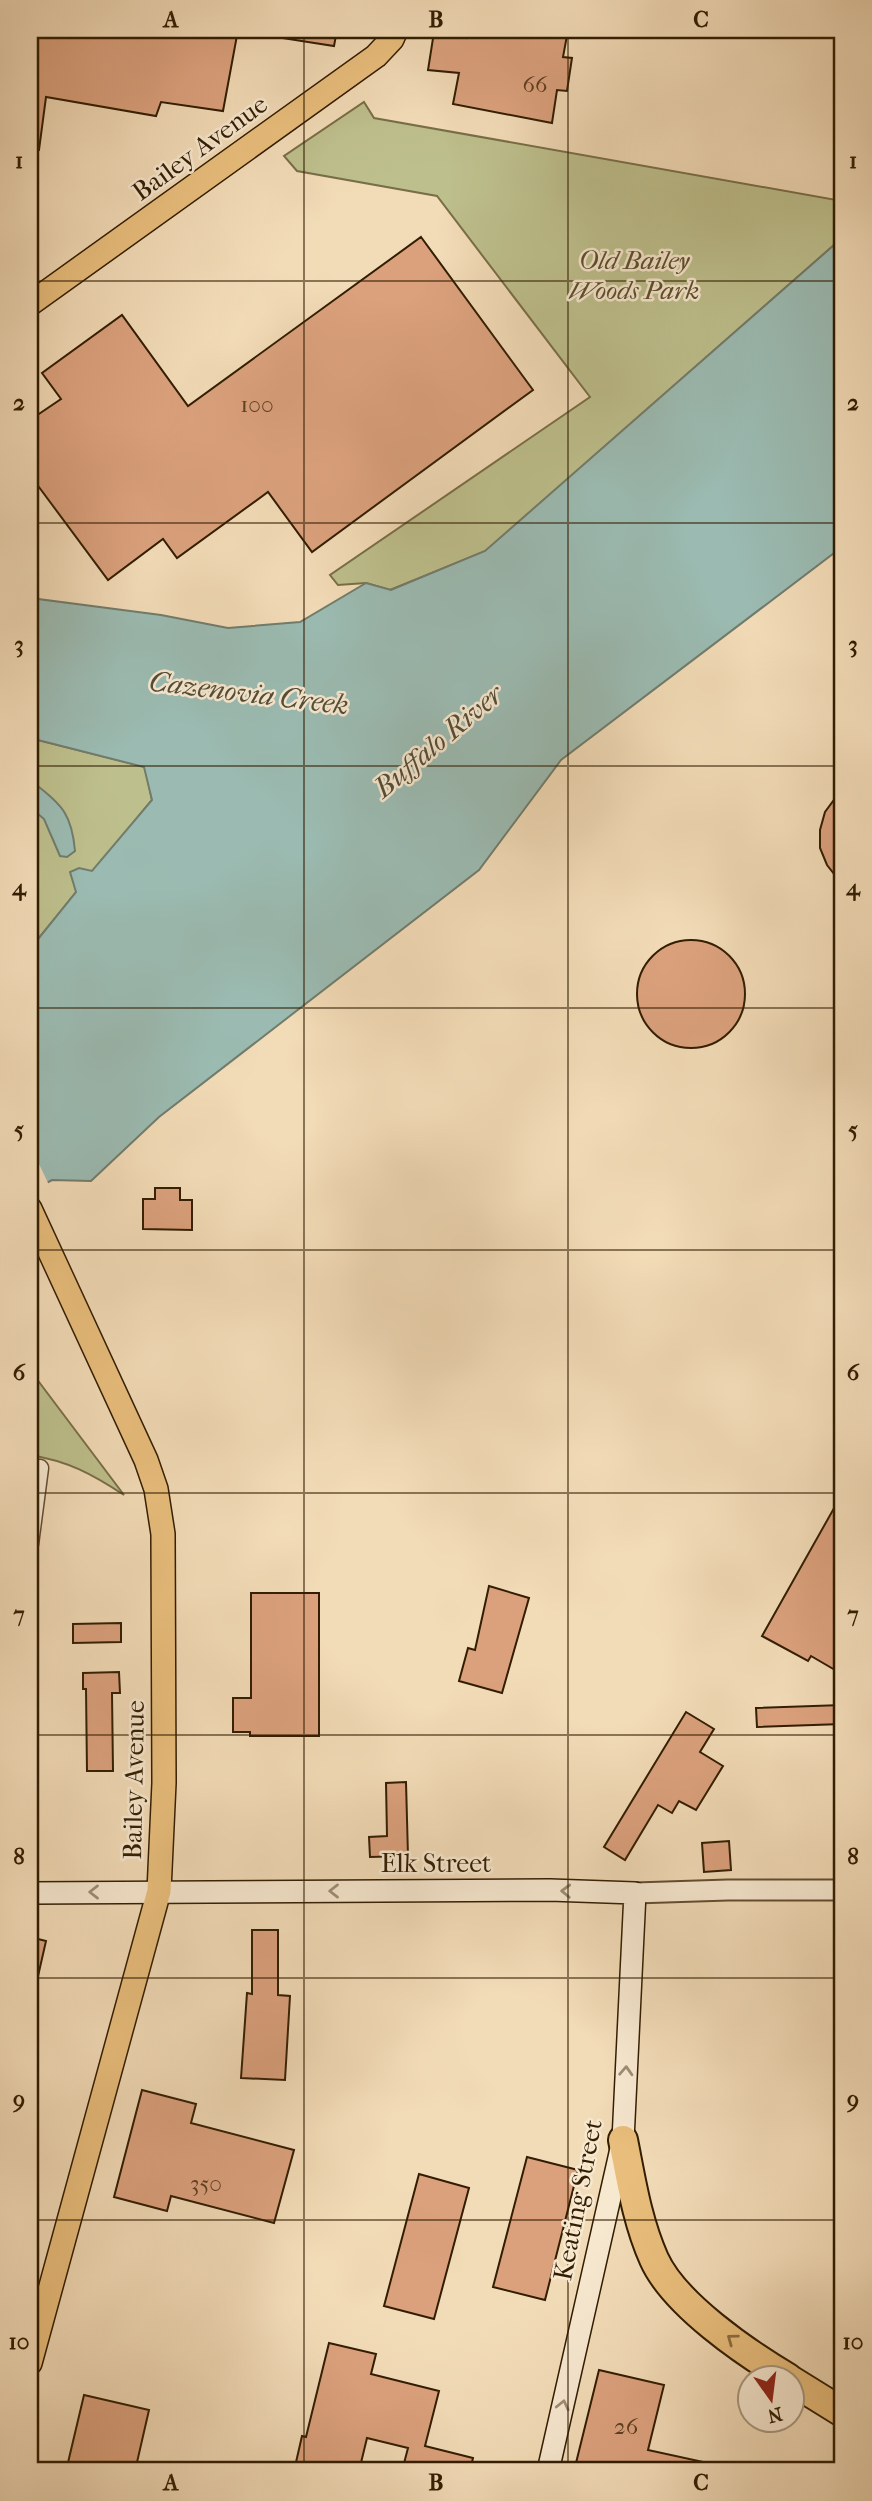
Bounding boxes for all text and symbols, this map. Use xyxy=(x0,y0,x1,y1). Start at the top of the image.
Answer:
text: A xyxy=(162,6,180,33)
text: B xyxy=(429,6,444,33)
text: C xyxy=(693,6,709,33)
house number: 66 xyxy=(523,71,548,98)
street label: Bailey Avenue xyxy=(126,89,274,207)
text: 1 xyxy=(15,147,23,174)
text: 1 xyxy=(849,147,857,174)
park label: Old Bailey Woods Park xyxy=(569,245,699,306)
text: 2 xyxy=(13,389,25,416)
text: 2 xyxy=(847,389,859,416)
house number: 100 xyxy=(240,391,274,418)
text: 3 xyxy=(14,631,24,658)
text: 3 xyxy=(848,631,858,658)
water label: Cazenovia Creek xyxy=(147,664,351,722)
water label: Buffalo River xyxy=(365,676,511,806)
text: 4 xyxy=(11,874,27,901)
text: 4 xyxy=(845,874,861,901)
text: 5 xyxy=(14,1116,24,1143)
text: 5 xyxy=(848,1116,858,1143)
text: 6 xyxy=(13,1359,26,1386)
text: 6 xyxy=(847,1359,860,1386)
text: 7 xyxy=(12,1601,25,1628)
text: 7 xyxy=(846,1601,859,1628)
street label: Bailey Avenue xyxy=(117,1700,151,1860)
text: 8 xyxy=(13,1843,25,1870)
text: 8 xyxy=(847,1843,859,1870)
street label: Elk Street xyxy=(381,1848,492,1879)
one-way arrow xyxy=(328,1883,338,1899)
one-way arrow xyxy=(561,1883,571,1899)
one-way arrow xyxy=(88,1884,99,1900)
one-way arrow xyxy=(619,2066,634,2077)
text: 9 xyxy=(12,2086,25,2113)
text: 9 xyxy=(846,2086,859,2113)
street label: Keating Street xyxy=(547,2116,609,2283)
house number: 350 xyxy=(190,2170,222,2197)
text: 10 xyxy=(9,2328,29,2355)
text: 10 xyxy=(843,2328,863,2355)
one-way arrow xyxy=(728,2335,740,2347)
north arrow xyxy=(736,2364,806,2434)
one-way arrow xyxy=(555,2399,569,2411)
text: N xyxy=(765,2402,785,2427)
house number: 26 xyxy=(614,2413,639,2440)
text: A xyxy=(162,2469,180,2496)
text: B xyxy=(429,2469,444,2496)
text: C xyxy=(693,2469,709,2496)

